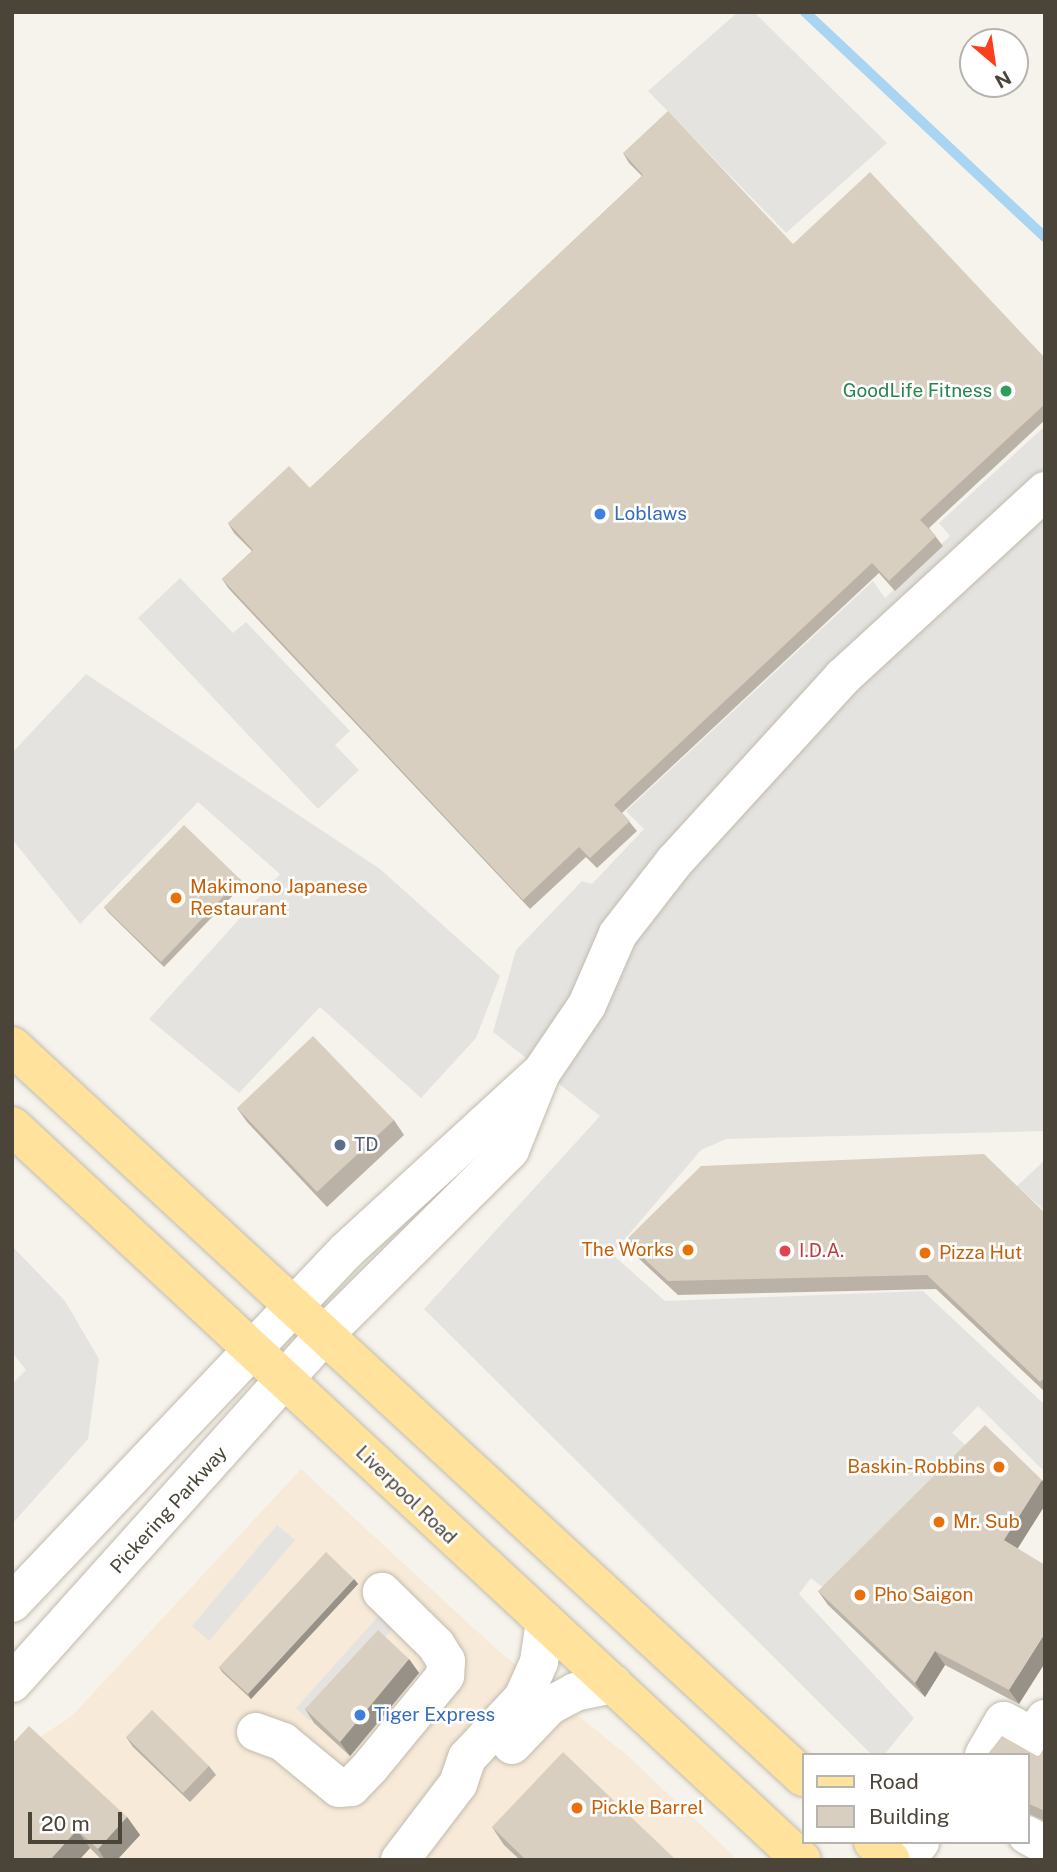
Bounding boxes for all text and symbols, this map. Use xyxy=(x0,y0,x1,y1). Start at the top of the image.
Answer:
north arrow xyxy=(959,28,1029,98)
text: N xyxy=(991,66,1015,93)
place label: GoodLife Fitness xyxy=(843,380,992,402)
marker: GoodLife Fitness xyxy=(998,383,1014,399)
place label: Loblaws xyxy=(614,503,687,525)
marker: Loblaws xyxy=(592,506,608,522)
place label: Makimono Japanese Restaurant xyxy=(190,876,368,920)
marker: Makimono Japanese Restaurant xyxy=(168,890,184,906)
place label: TD xyxy=(354,1134,378,1156)
marker: TD xyxy=(332,1137,348,1153)
place label: The Works xyxy=(581,1239,674,1261)
place label: I.D.A. xyxy=(799,1240,844,1262)
marker: The Works xyxy=(680,1242,696,1258)
place label: Pizza Hut xyxy=(939,1242,1022,1264)
marker: I.D.A. xyxy=(777,1243,793,1259)
marker: Pizza Hut xyxy=(917,1245,933,1261)
street label: Liverpool Road xyxy=(351,1441,461,1549)
street label: Pickering Parkway xyxy=(106,1442,232,1578)
place label: Baskin-Robbins xyxy=(847,1456,985,1478)
marker: Baskin-Robbins xyxy=(991,1459,1007,1475)
place label: Mr. Sub xyxy=(953,1511,1020,1533)
marker: Mr. Sub xyxy=(931,1514,947,1530)
place label: Pho Saigon xyxy=(874,1584,973,1606)
marker: Pho Saigon xyxy=(852,1587,868,1603)
place label: Tiger Express xyxy=(374,1704,495,1726)
marker: Tiger Express xyxy=(352,1707,368,1723)
legend xyxy=(802,1753,1029,1844)
text: Road xyxy=(869,1769,919,1794)
place label: Pickle Barrel xyxy=(591,1797,704,1819)
scale bar xyxy=(32,1798,126,1842)
marker: Pickle Barrel xyxy=(569,1800,585,1816)
text: Building xyxy=(869,1804,950,1829)
text: 20 m xyxy=(41,1811,90,1836)

